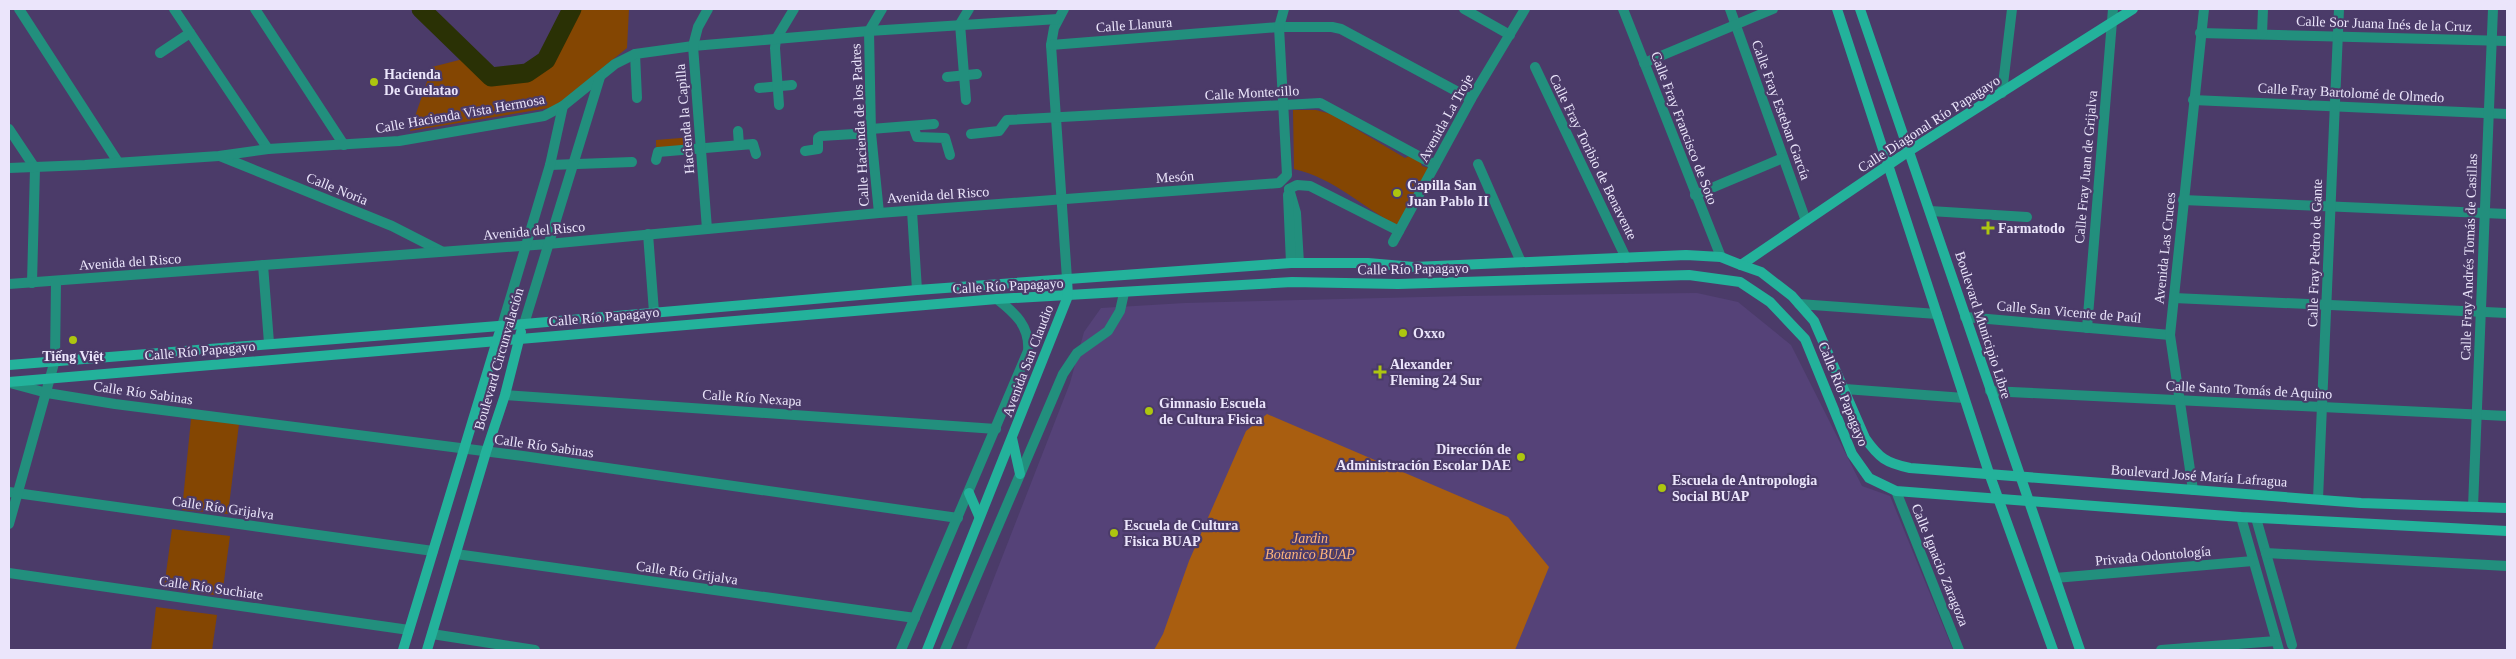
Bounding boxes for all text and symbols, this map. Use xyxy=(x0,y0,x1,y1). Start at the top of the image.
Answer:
street label: Calle Sor Juana Inés de la Cruz xyxy=(2296,13,2472,35)
street label: Calle Llanura xyxy=(1095,15,1174,35)
street label: Calle Fray Esteban García xyxy=(1749,38,1814,183)
street label: Calle Hacienda de los Padres xyxy=(848,43,872,207)
street label: Calle Fray Francisco de Soto xyxy=(1648,49,1720,207)
street label: Hacienda la Capilla xyxy=(673,63,697,175)
place label: Hacienda De Guelatao xyxy=(384,67,458,98)
street label: Avenida La Troje xyxy=(1416,72,1476,164)
street label: Calle Fray Toribio de Benavente xyxy=(1546,72,1640,242)
street label: Calle Diagonal Río Papagayo xyxy=(1855,72,2003,176)
marker: Hacienda De Guelatao xyxy=(368,76,380,88)
street label: Calle Fray Bartolomé de Olmedo xyxy=(2257,81,2445,105)
street label: Calle Montecillo xyxy=(1204,83,1300,103)
street label: Calle Fray Juan de Grijalva xyxy=(2072,89,2100,244)
street label: Calle Hacienda Vista Hermosa xyxy=(374,92,547,136)
street label: Calle Fray Andrés Tomás de Casillas xyxy=(2458,153,2480,361)
street label: Mesón xyxy=(1155,168,1195,186)
street label: Calle Noria xyxy=(304,170,371,208)
place label: Capilla San Juan Pablo II xyxy=(1407,178,1489,209)
street label: Calle Fray Pedro de Gante xyxy=(2305,179,2325,327)
street label: Avenida del Risco xyxy=(886,184,990,206)
marker: Capilla San Juan Pablo II xyxy=(1391,187,1403,199)
street label: Avenida Las Cruces xyxy=(2152,191,2178,305)
street label: Avenida del Risco xyxy=(482,219,586,243)
place label: Farmatodo xyxy=(1998,221,2065,236)
marker: Farmatodo xyxy=(1982,222,1994,234)
street label: Boulevard Municipio Libre xyxy=(1952,249,2014,401)
street label: Avenida del Risco xyxy=(78,251,182,273)
street label: Calle Río Papagayo xyxy=(1357,261,1469,277)
street label: Calle Río Papagayo xyxy=(952,276,1064,296)
street label: Boulevard Circunvalación xyxy=(471,286,527,432)
street label: Calle San Vicente de Paúl xyxy=(1996,298,2142,326)
street label: Avenida San Claudio xyxy=(1000,303,1056,419)
street label: Calle Río Papagayo xyxy=(548,305,660,329)
place label: Oxxo xyxy=(1413,326,1445,341)
marker: Oxxo xyxy=(1397,327,1409,339)
marker: Tiếng Việt xyxy=(67,334,79,346)
street label: Calle Río Papagayo xyxy=(144,339,256,363)
street label: Calle Río Papagayo xyxy=(1815,340,1871,448)
place label: Tiếng Việt xyxy=(42,349,104,364)
place label: Alexander Fleming 24 Sur xyxy=(1390,357,1482,388)
marker: Alexander Fleming 24 Sur xyxy=(1374,366,1386,378)
street label: Calle Santo Tomás de Aquino xyxy=(2165,378,2333,402)
street label: Calle Río Sabinas xyxy=(92,379,194,407)
street label: Calle Río Nexapa xyxy=(702,387,803,409)
place label: Gimnasio Escuela de Cultura Fisica xyxy=(1159,396,1266,427)
marker: Gimnasio Escuela de Cultura Fisica xyxy=(1143,405,1155,417)
street label: Calle Río Sabinas xyxy=(493,432,595,460)
place label: Dirección de Administración Escolar DAE xyxy=(1336,442,1511,473)
marker: Dirección de Administración Escolar DAE xyxy=(1515,451,1527,463)
street label: Boulevard José María Lafragua xyxy=(2110,462,2289,490)
place label: Escuela de Antropologia Social BUAP xyxy=(1672,473,1817,504)
marker: Escuela de Antropologia Social BUAP xyxy=(1656,482,1668,494)
street label: Calle Río Grijalva xyxy=(171,493,276,523)
street label: Calle Ignacio Zaragoza xyxy=(1909,502,1972,629)
place label: Escuela de Cultura Fisica BUAP xyxy=(1124,518,1238,549)
marker: Escuela de Cultura Fisica BUAP xyxy=(1108,527,1120,539)
park label: Jardin Botanico BUAP xyxy=(1265,531,1355,562)
street label: Privada Odontología xyxy=(2094,543,2212,569)
street label: Calle Río Grijalva xyxy=(635,558,740,588)
street label: Calle Río Suchiate xyxy=(158,573,264,603)

